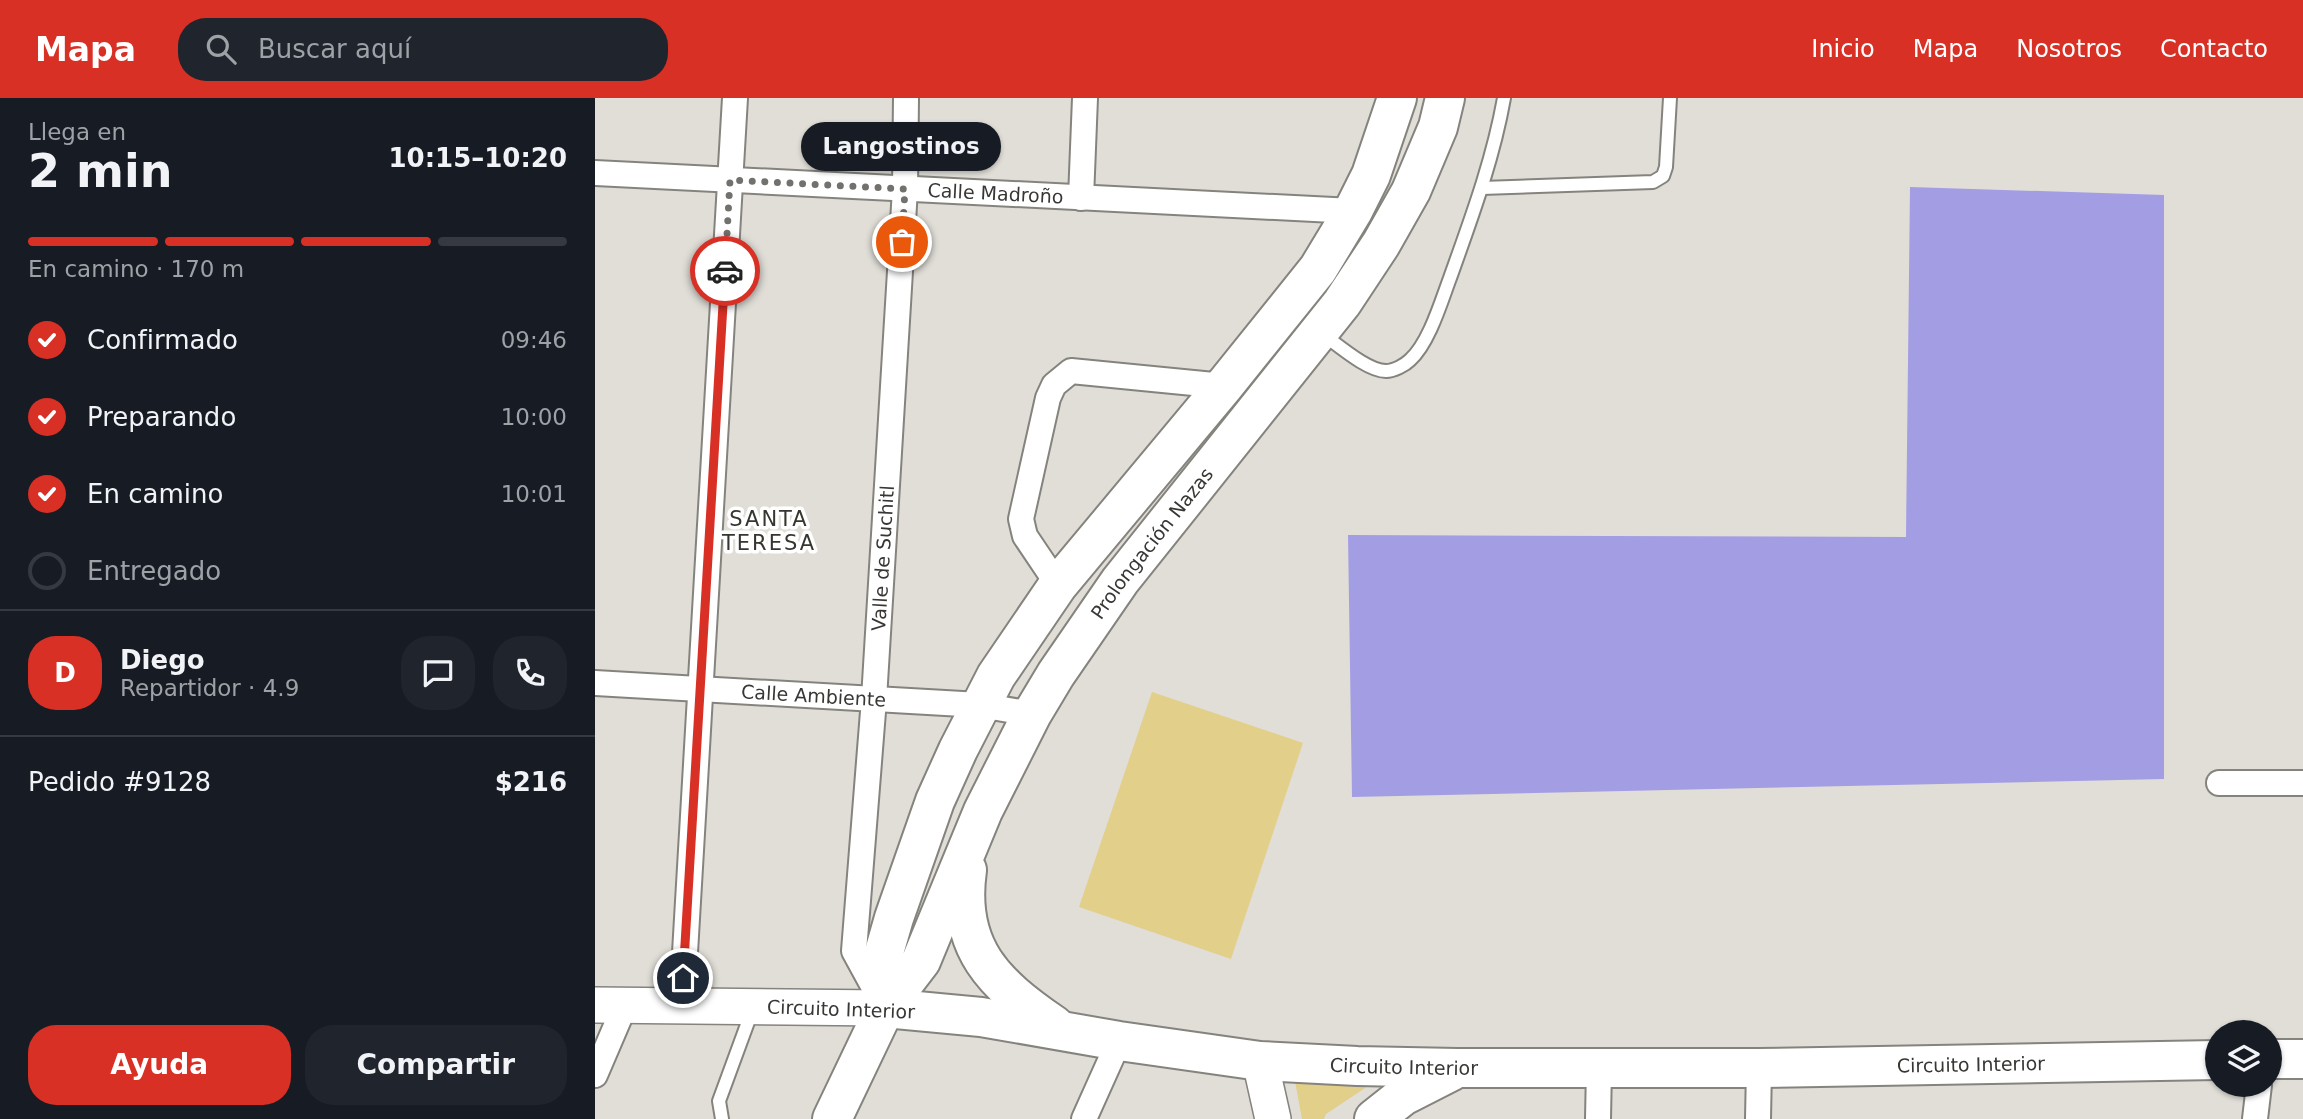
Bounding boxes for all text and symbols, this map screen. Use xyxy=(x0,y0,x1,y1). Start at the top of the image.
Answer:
search box xyxy=(178,18,668,81)
text: Mapa xyxy=(35,30,136,69)
icon: search xyxy=(202,30,240,68)
text: Buscar aquí xyxy=(258,34,411,64)
text: Inicio xyxy=(1811,35,1875,63)
text: Mapa xyxy=(1913,35,1978,63)
text: Nosotros xyxy=(2016,35,2122,63)
text: Contacto xyxy=(2160,35,2268,63)
text: Llega en xyxy=(28,119,126,145)
callout: Langostinos xyxy=(802,123,1002,172)
text: Langostinos xyxy=(822,133,980,159)
text: 10:15–10:20 xyxy=(388,143,567,173)
text: 2 min xyxy=(28,144,172,198)
street label: Calle Madroño xyxy=(927,179,1064,207)
pin xyxy=(872,212,932,272)
icon: bag xyxy=(883,223,921,261)
courier xyxy=(690,236,760,306)
icon: car xyxy=(706,252,744,290)
text: En camino · 170 m xyxy=(28,256,244,282)
icon: check xyxy=(28,321,66,359)
text: Confirmado xyxy=(87,325,238,355)
text: 09:46 xyxy=(501,327,567,353)
icon: check xyxy=(28,398,66,436)
text: Preparando xyxy=(87,402,236,432)
text: 10:00 xyxy=(501,404,567,430)
street label: Prolongación Nazas xyxy=(1086,463,1217,623)
icon: check xyxy=(28,475,66,513)
text: En camino xyxy=(87,479,223,509)
text: 10:01 xyxy=(501,481,567,507)
street label: Valle de Suchitl xyxy=(867,485,898,632)
district label: SANTA TERESA xyxy=(721,507,816,555)
text: Entregado xyxy=(87,556,221,586)
button: chat xyxy=(401,636,475,710)
button: phone xyxy=(493,636,567,710)
text: Diego xyxy=(120,645,205,675)
text: D xyxy=(54,658,76,688)
text: Repartidor · 4.9 xyxy=(120,675,299,701)
street label: Calle Ambiente xyxy=(741,680,887,711)
text: Pedido #9128 xyxy=(28,767,211,797)
text: $216 xyxy=(495,767,567,797)
pin xyxy=(653,948,713,1008)
icon: home xyxy=(664,959,702,997)
street label: Circuito Interior xyxy=(767,995,916,1023)
map controls xyxy=(2205,1020,2282,1097)
button: layers xyxy=(2205,1020,2282,1097)
button: Ayuda xyxy=(28,1025,291,1105)
button: Compartir xyxy=(305,1025,567,1105)
street label: Circuito Interior xyxy=(1897,1052,2045,1077)
street label: Circuito Interior xyxy=(1329,1054,1478,1079)

